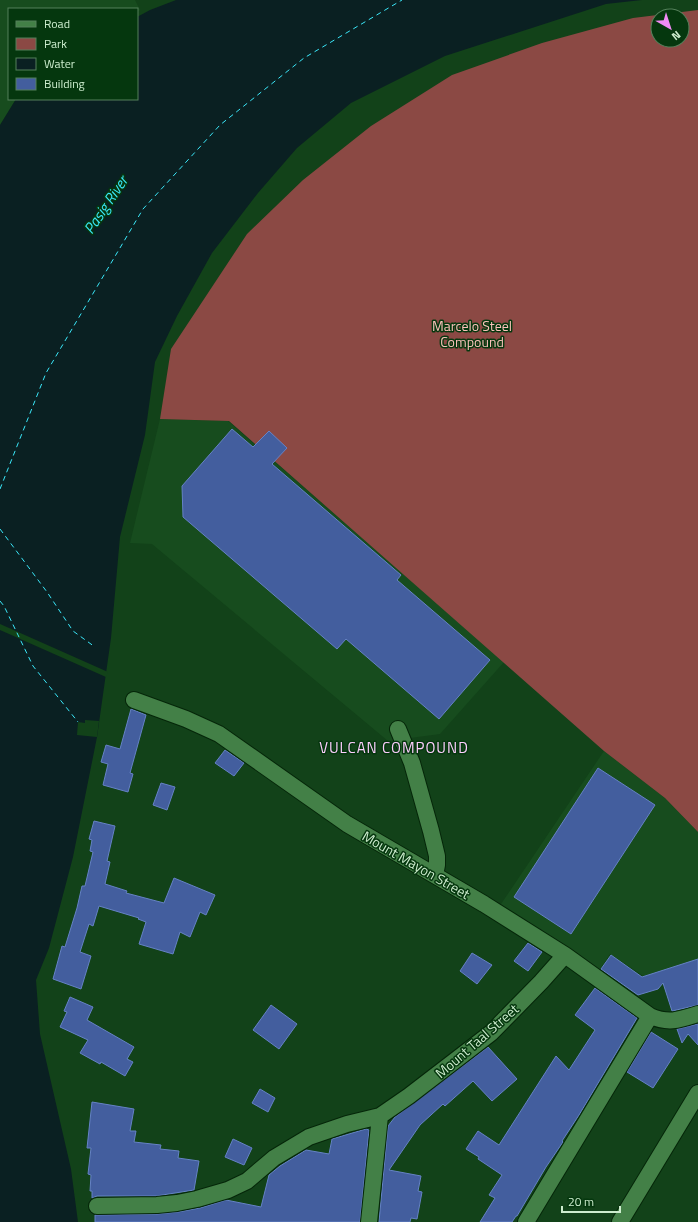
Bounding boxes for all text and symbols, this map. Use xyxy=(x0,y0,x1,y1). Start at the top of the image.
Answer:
legend xyxy=(8,8,138,100)
north arrow xyxy=(650,8,690,48)
text: Road xyxy=(44,14,70,33)
text: N xyxy=(668,27,684,44)
text: Park xyxy=(44,34,67,53)
text: Water xyxy=(44,54,75,73)
text: Building xyxy=(44,74,85,93)
water label: Pasig River xyxy=(78,169,135,238)
park label: Marcelo Steel Compound xyxy=(432,315,512,352)
district label: VULCAN COMPOUND xyxy=(319,736,469,759)
street label: Mount Mayon Street xyxy=(358,825,474,904)
street label: Mount Taal Street xyxy=(430,998,523,1083)
scale bar xyxy=(562,1188,620,1214)
text: 20 m xyxy=(568,1192,594,1211)

